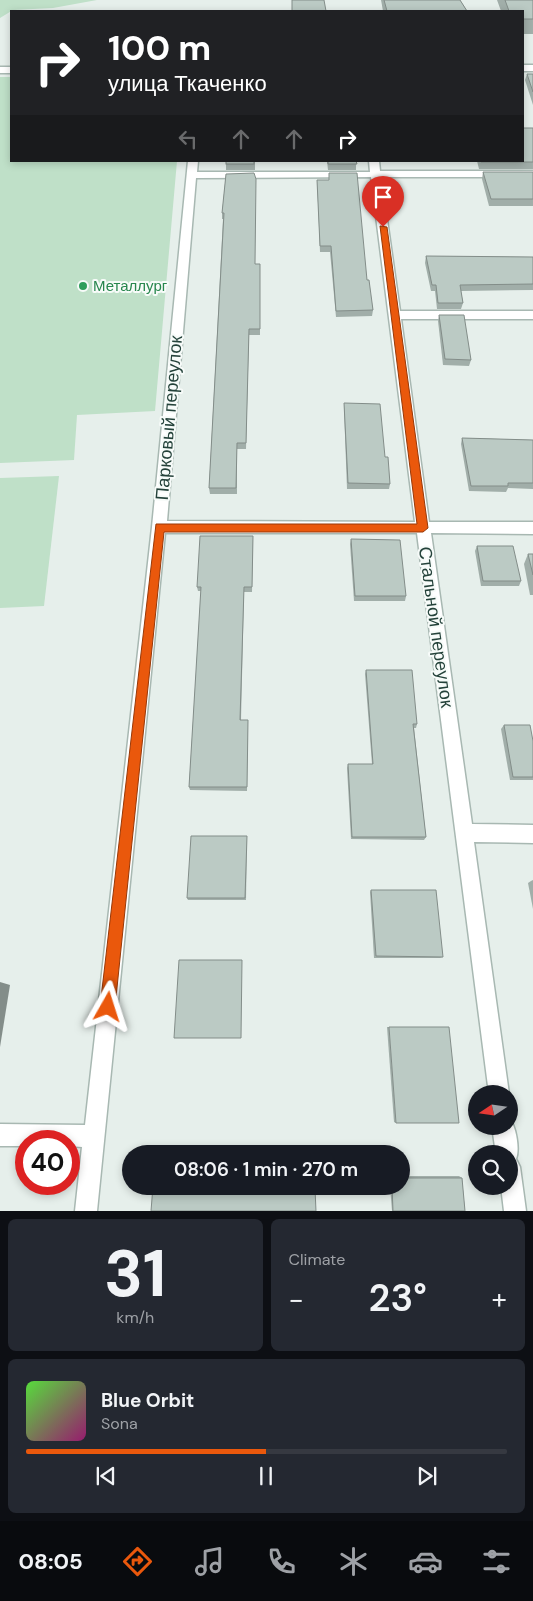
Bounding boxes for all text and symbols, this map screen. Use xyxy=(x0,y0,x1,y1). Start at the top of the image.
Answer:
text: 100 m xyxy=(108,25,211,71)
icon: right xyxy=(25,30,90,95)
text: улица Ткаченко xyxy=(108,69,267,98)
icon: left xyxy=(174,125,202,153)
icon: ahead xyxy=(227,125,255,153)
icon: ahead xyxy=(280,125,308,153)
icon: right xyxy=(333,125,361,153)
pin xyxy=(362,176,404,227)
icon: arrive xyxy=(369,183,397,211)
place label: Металлург xyxy=(93,276,168,296)
marker: Металлург xyxy=(77,280,89,292)
street label: Парковый переулок xyxy=(150,335,188,501)
street label: Стальной переулок xyxy=(413,545,459,709)
position arrow xyxy=(81,980,133,1032)
north arrow xyxy=(468,1085,518,1135)
map controls xyxy=(468,1085,518,1195)
speed limit sign: 40 xyxy=(15,1130,80,1195)
button: search xyxy=(468,1145,518,1195)
text: 08:06 · 1 min · 270 m xyxy=(174,1157,358,1182)
text: 31 xyxy=(104,1232,166,1316)
text: Climate xyxy=(289,1249,345,1270)
text: 23° xyxy=(369,1273,427,1323)
text: − xyxy=(289,1281,304,1318)
text: + xyxy=(492,1281,507,1318)
text: km/h xyxy=(116,1307,154,1328)
text: Blue Orbit xyxy=(101,1388,194,1413)
text: Sona xyxy=(101,1413,138,1434)
icon: previous xyxy=(92,1462,120,1490)
icon: pause xyxy=(252,1462,280,1490)
icon: next xyxy=(413,1462,441,1490)
icon: directions xyxy=(120,1544,155,1579)
icon: music xyxy=(192,1544,227,1579)
icon: phone xyxy=(264,1544,299,1579)
icon: climate xyxy=(336,1544,371,1579)
icon: car xyxy=(408,1544,443,1579)
icon: filters xyxy=(479,1544,514,1579)
text: 08:05 xyxy=(18,1547,83,1576)

